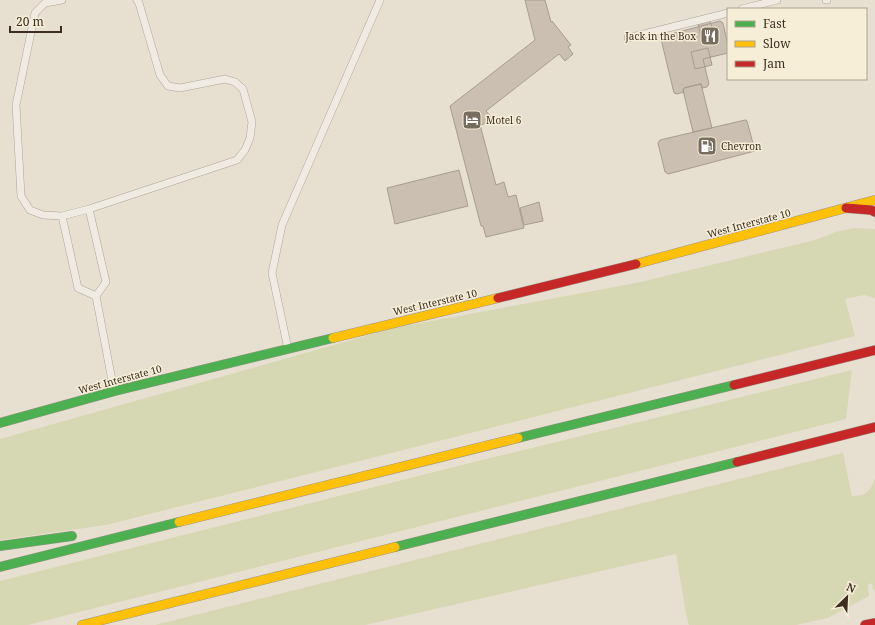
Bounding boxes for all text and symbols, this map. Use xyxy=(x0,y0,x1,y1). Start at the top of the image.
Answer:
scale bar xyxy=(10,8,61,34)
legend xyxy=(727,8,867,80)
text: 20 m xyxy=(16,13,44,30)
text: Fast xyxy=(763,15,786,32)
restaurant icon: Jack in the Box xyxy=(699,25,721,47)
place label: Jack in the Box xyxy=(624,29,696,43)
text: Slow xyxy=(763,35,791,52)
text: Jam xyxy=(762,55,785,72)
hotel icon: Motel 6 xyxy=(461,109,483,131)
place label: Motel 6 xyxy=(486,113,522,127)
fuel station icon: Chevron xyxy=(696,135,718,157)
place label: Chevron xyxy=(721,139,762,153)
street label: West Interstate 10 xyxy=(706,205,793,241)
street label: West Interstate 10 xyxy=(392,285,479,318)
street label: West Interstate 10 xyxy=(77,361,164,397)
north arrow xyxy=(827,577,867,617)
text: N xyxy=(844,579,859,596)

